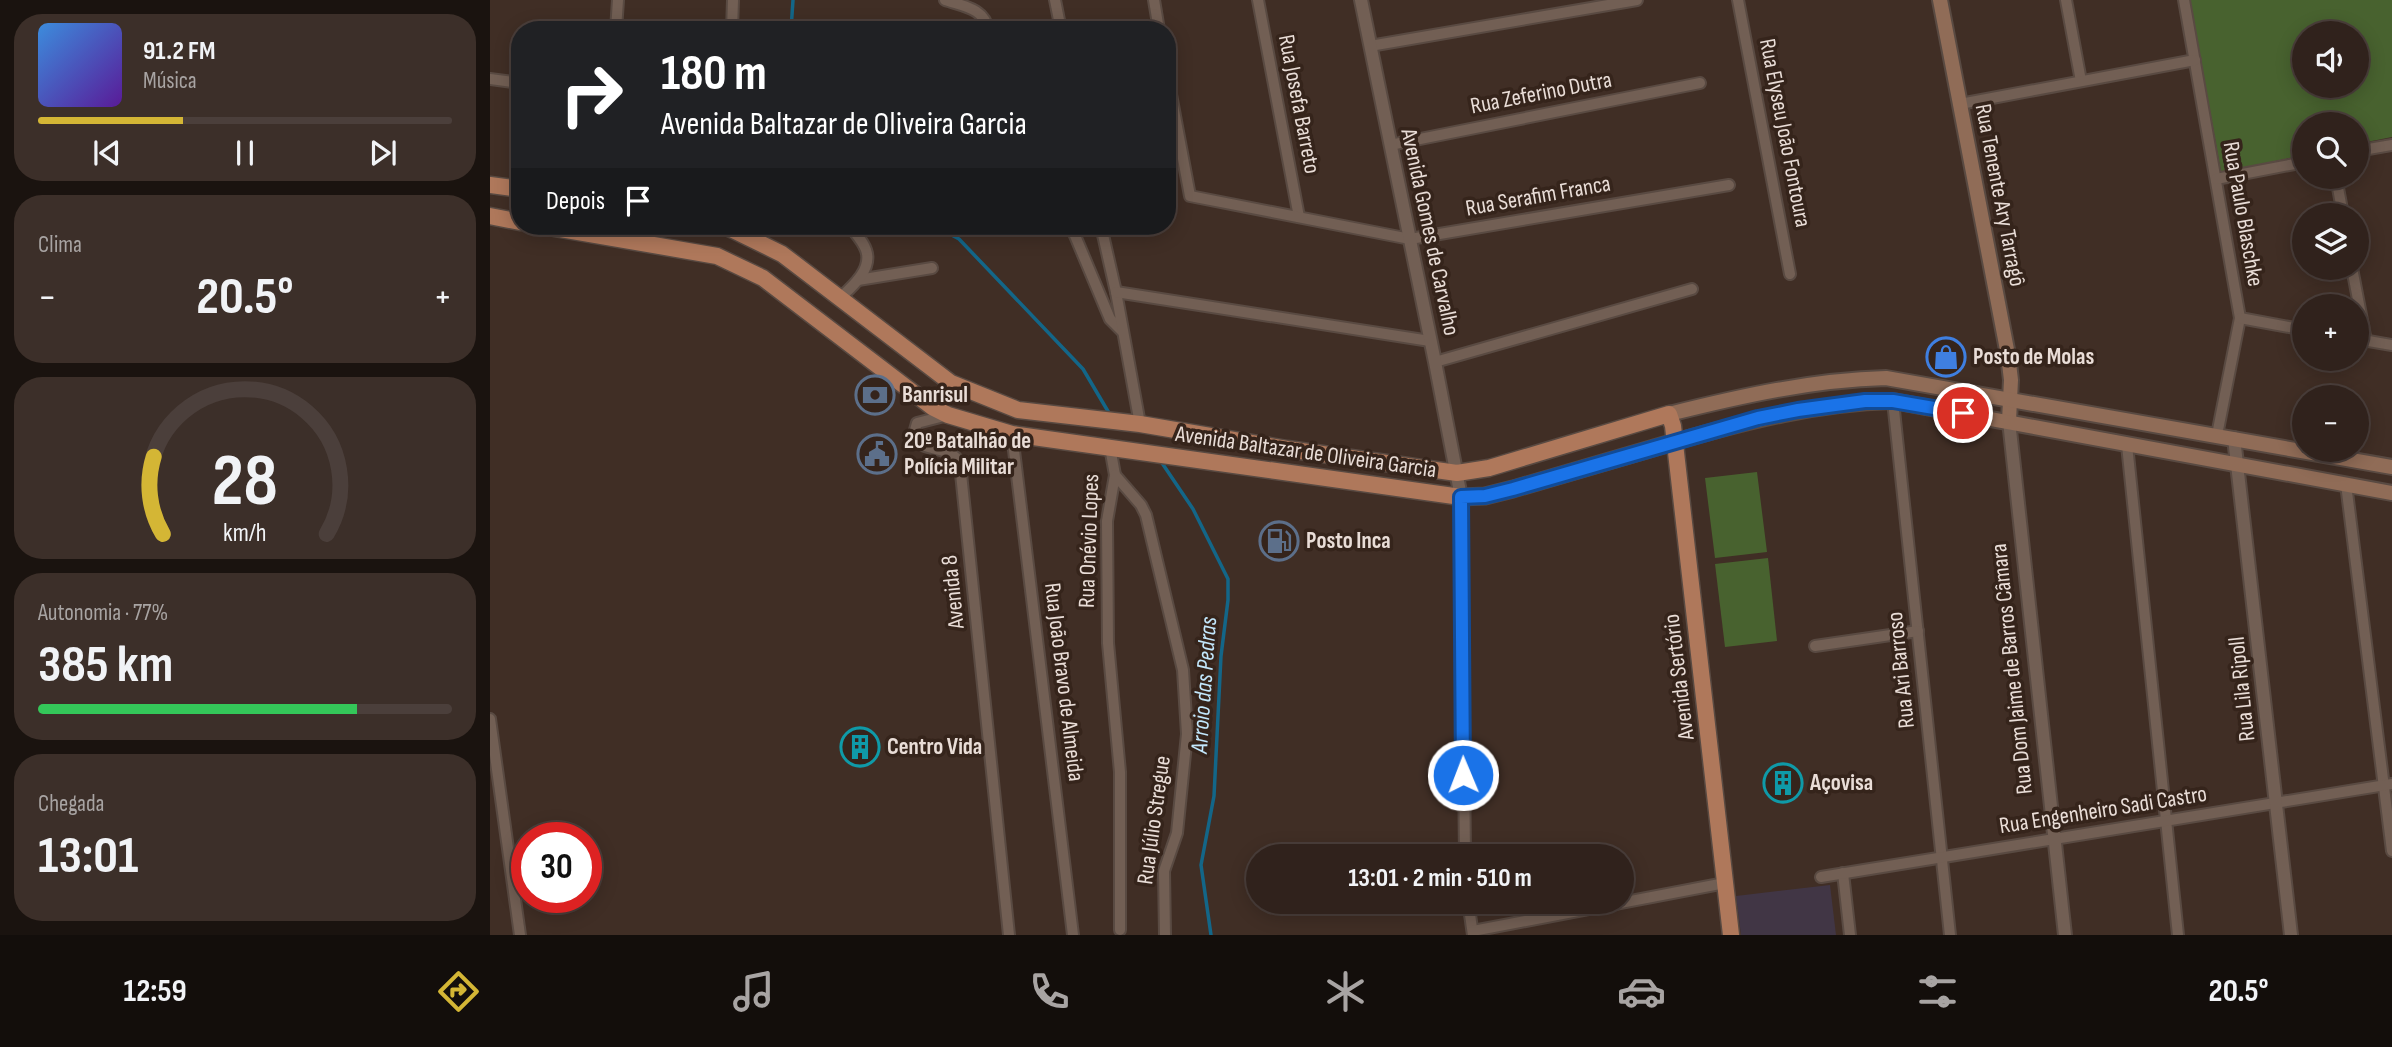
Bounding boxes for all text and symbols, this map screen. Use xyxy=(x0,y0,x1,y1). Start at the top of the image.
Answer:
map controls xyxy=(2292,21,2369,462)
button: sound xyxy=(2292,21,2369,98)
street label: Rua Josefa Barreto xyxy=(1272,32,1326,176)
text: 91.2 FM xyxy=(143,36,215,67)
street label: Rua Elyseu João Fontoura xyxy=(1753,36,1817,230)
text: 180 m xyxy=(661,45,767,104)
icon: right xyxy=(546,49,637,140)
street label: Rua Zeferino Dutra xyxy=(1468,66,1614,120)
text: Música xyxy=(143,67,197,95)
street label: Rua Tenente Ary Tarragô xyxy=(1969,101,2031,289)
text: Avenida Baltazar de Oliveira Garcia xyxy=(661,105,1027,144)
button: search xyxy=(2292,112,2369,189)
street label: Avenida Gomes de Carvalho xyxy=(1394,125,1466,338)
icon: previous xyxy=(88,134,126,172)
icon: pause xyxy=(226,134,264,172)
icon: next xyxy=(364,134,402,172)
street label: Rua Paulo Blaschke xyxy=(2216,139,2270,289)
street label: Rua Serafim Franca xyxy=(1463,169,1613,223)
icon: arrive xyxy=(619,182,657,220)
text: Depois xyxy=(546,186,605,217)
button: layers xyxy=(2292,203,2369,280)
text: Clima xyxy=(38,231,82,259)
text: 20.5° xyxy=(196,266,294,329)
text: − xyxy=(38,275,57,320)
text: + xyxy=(433,275,452,320)
button: + xyxy=(2292,294,2369,371)
shop icon: Posto de Molas xyxy=(1925,336,1967,378)
place label: Posto de Molas xyxy=(1973,343,2094,371)
bank icon: Banrisul xyxy=(854,374,896,416)
place label: Banrisul xyxy=(902,381,968,409)
pin xyxy=(1933,383,1993,443)
button: − xyxy=(2292,385,2369,462)
icon: arrive xyxy=(1944,394,1982,432)
street label: Avenida Baltazar de Oliveira Garcia xyxy=(1173,420,1438,484)
place label: 20º Batalhão de Polícia Militar xyxy=(904,427,1031,481)
public building icon: 20º Batalhão de Polícia Militar xyxy=(856,433,898,475)
text: 28 xyxy=(212,438,278,526)
street label: Rua Onévio Lopes xyxy=(1073,473,1105,609)
text: km/h xyxy=(223,517,267,548)
fuel station icon: Posto Inca xyxy=(1258,520,1300,562)
place label: Posto Inca xyxy=(1306,527,1391,555)
street label: Rua Dom Jaime de Barros Câmara xyxy=(1985,542,2039,796)
street label: Avenida 8 xyxy=(935,554,971,631)
street label: Rua João Bravo de Almeida xyxy=(1038,581,1090,783)
text: Autonomia · 77% xyxy=(38,599,168,627)
street label: Rua Ari Barroso xyxy=(1881,610,1921,730)
street label: Avenida Sertório xyxy=(1657,612,1701,742)
water label: Arroio das Pedras xyxy=(1185,615,1223,755)
text: 385 km xyxy=(38,634,173,697)
street label: Rua Lila Ripoll xyxy=(2223,635,2261,743)
building icon: Centro Vida xyxy=(839,726,881,768)
place label: Centro Vida xyxy=(887,733,982,761)
position arrow xyxy=(1426,738,1500,812)
street label: Rua Júlio Stregue xyxy=(1131,754,1177,886)
building icon: Açovisa xyxy=(1762,762,1804,804)
place label: Açovisa xyxy=(1809,769,1873,797)
street label: Rua Engenheiro Sadi Castro xyxy=(1997,780,2209,840)
text: Chegada xyxy=(38,790,104,818)
speed limit sign: 30 xyxy=(511,822,602,913)
text: 13:01 xyxy=(38,825,138,888)
text: 13:01 · 2 min · 510 m xyxy=(1348,863,1532,894)
icon: directions xyxy=(434,967,483,1016)
icon: music xyxy=(729,967,778,1016)
icon: phone xyxy=(1025,967,1074,1016)
icon: climate xyxy=(1321,967,1370,1016)
icon: car xyxy=(1617,967,1666,1016)
icon: filters xyxy=(1913,967,1962,1016)
text: 12:59 xyxy=(123,972,187,1011)
text: 20.5° xyxy=(2209,972,2268,1011)

